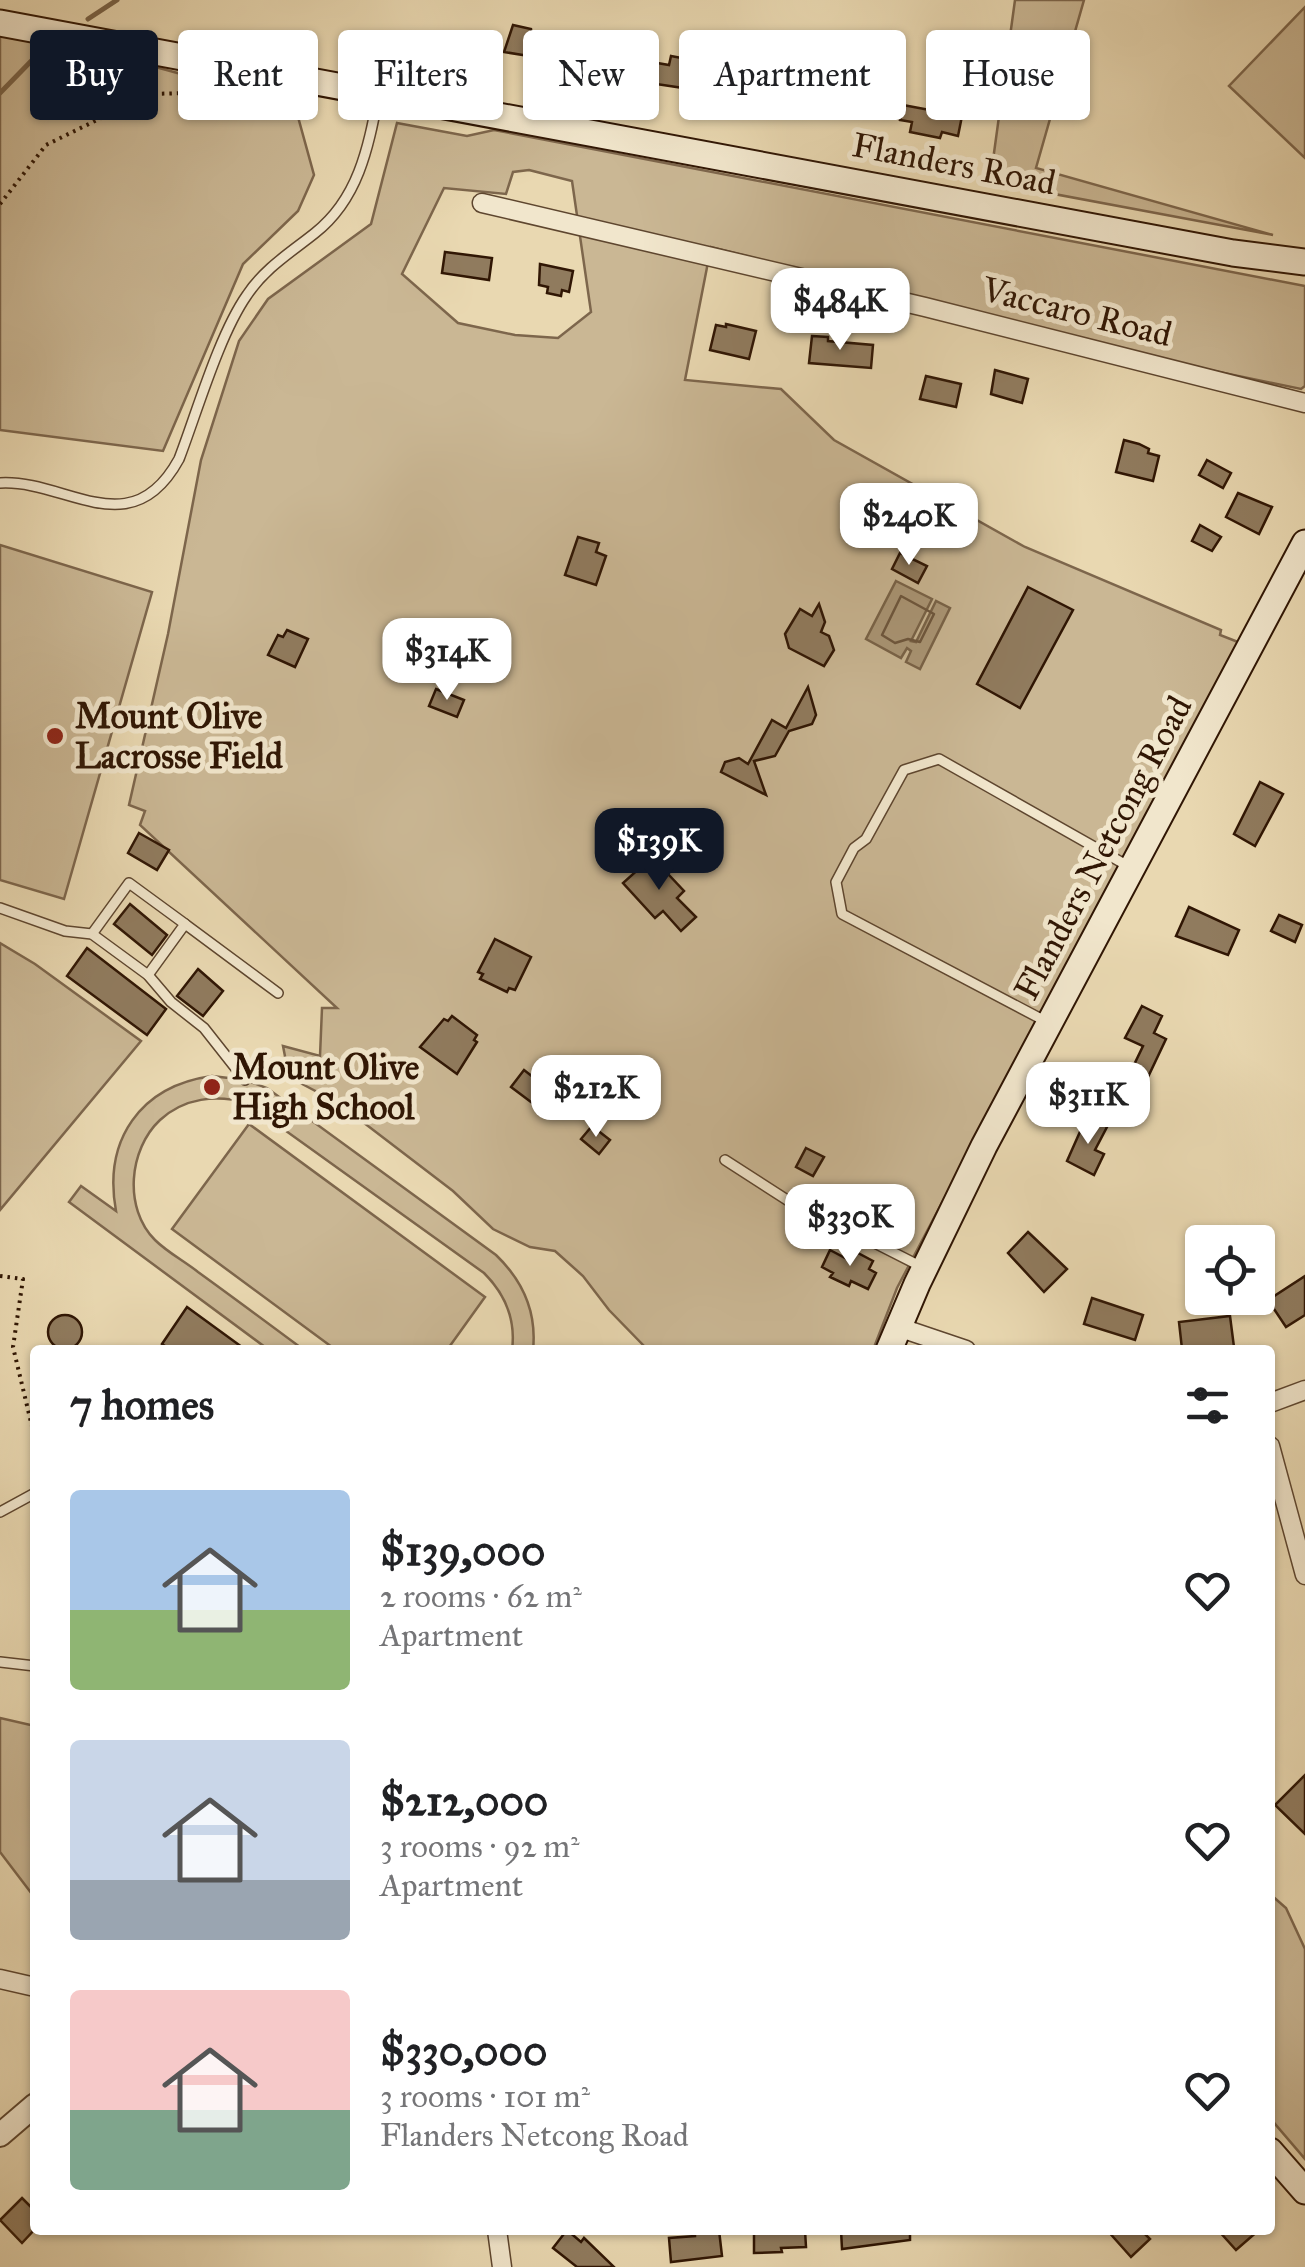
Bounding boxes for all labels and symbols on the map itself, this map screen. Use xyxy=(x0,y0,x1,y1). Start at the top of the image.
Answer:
street label: Flanders Road xyxy=(849,123,1060,205)
street label: Vaccaro Road xyxy=(977,267,1177,356)
pin: $484K xyxy=(770,268,910,353)
pin: $240K xyxy=(839,483,979,568)
pin: $314K xyxy=(377,618,517,703)
street label: Flanders Netcong Road xyxy=(1005,688,1201,1007)
place label: Mount Olive Lacrosse Field xyxy=(75,695,283,778)
marker: Mount Olive Lacrosse Field xyxy=(44,725,66,747)
pin: $139K xyxy=(589,808,729,893)
place label: Mount Olive High School xyxy=(232,1046,420,1129)
pin: $212K xyxy=(526,1055,666,1140)
pin: $311K xyxy=(1018,1062,1158,1147)
marker: Mount Olive High School xyxy=(201,1076,223,1098)
pin: $330K xyxy=(780,1184,920,1269)

